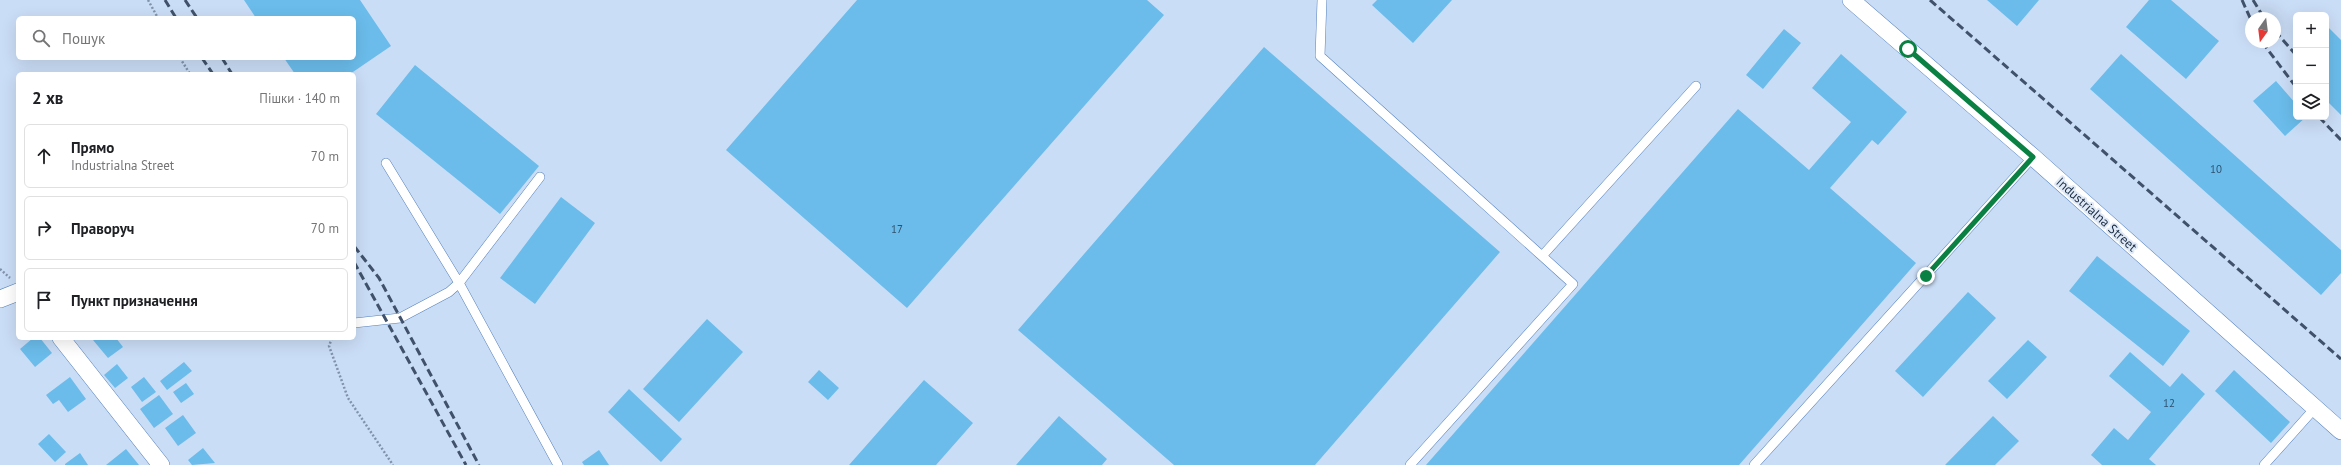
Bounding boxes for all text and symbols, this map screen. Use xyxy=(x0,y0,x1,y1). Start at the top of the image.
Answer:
north arrow xyxy=(2245,12,2281,48)
map controls xyxy=(2293,12,2329,120)
button: + xyxy=(2293,12,2329,48)
search box xyxy=(16,16,356,60)
icon: search xyxy=(30,27,52,49)
text: Пошук xyxy=(62,29,105,48)
route start xyxy=(1899,40,1917,58)
button: − xyxy=(2293,48,2329,84)
button: layers xyxy=(2293,84,2329,120)
text: 2 хв xyxy=(32,87,63,109)
text: Пішки · 140 m xyxy=(259,90,340,107)
text: Прямо xyxy=(71,138,114,157)
icon: ahead xyxy=(33,145,55,167)
text: 70 m xyxy=(311,148,339,165)
text: Industrialna Street xyxy=(71,157,174,174)
house number: 10 xyxy=(2210,162,2222,176)
street label: Industrialna Street xyxy=(2053,174,2141,256)
icon: right xyxy=(33,217,55,239)
text: Праворуч xyxy=(71,219,134,238)
text: 70 m xyxy=(311,220,339,237)
house number: 17 xyxy=(891,222,903,236)
route end xyxy=(1917,267,1935,285)
icon: arrive xyxy=(33,289,55,311)
text: Пункт призначення xyxy=(71,291,198,310)
house number: 12 xyxy=(2163,396,2175,410)

